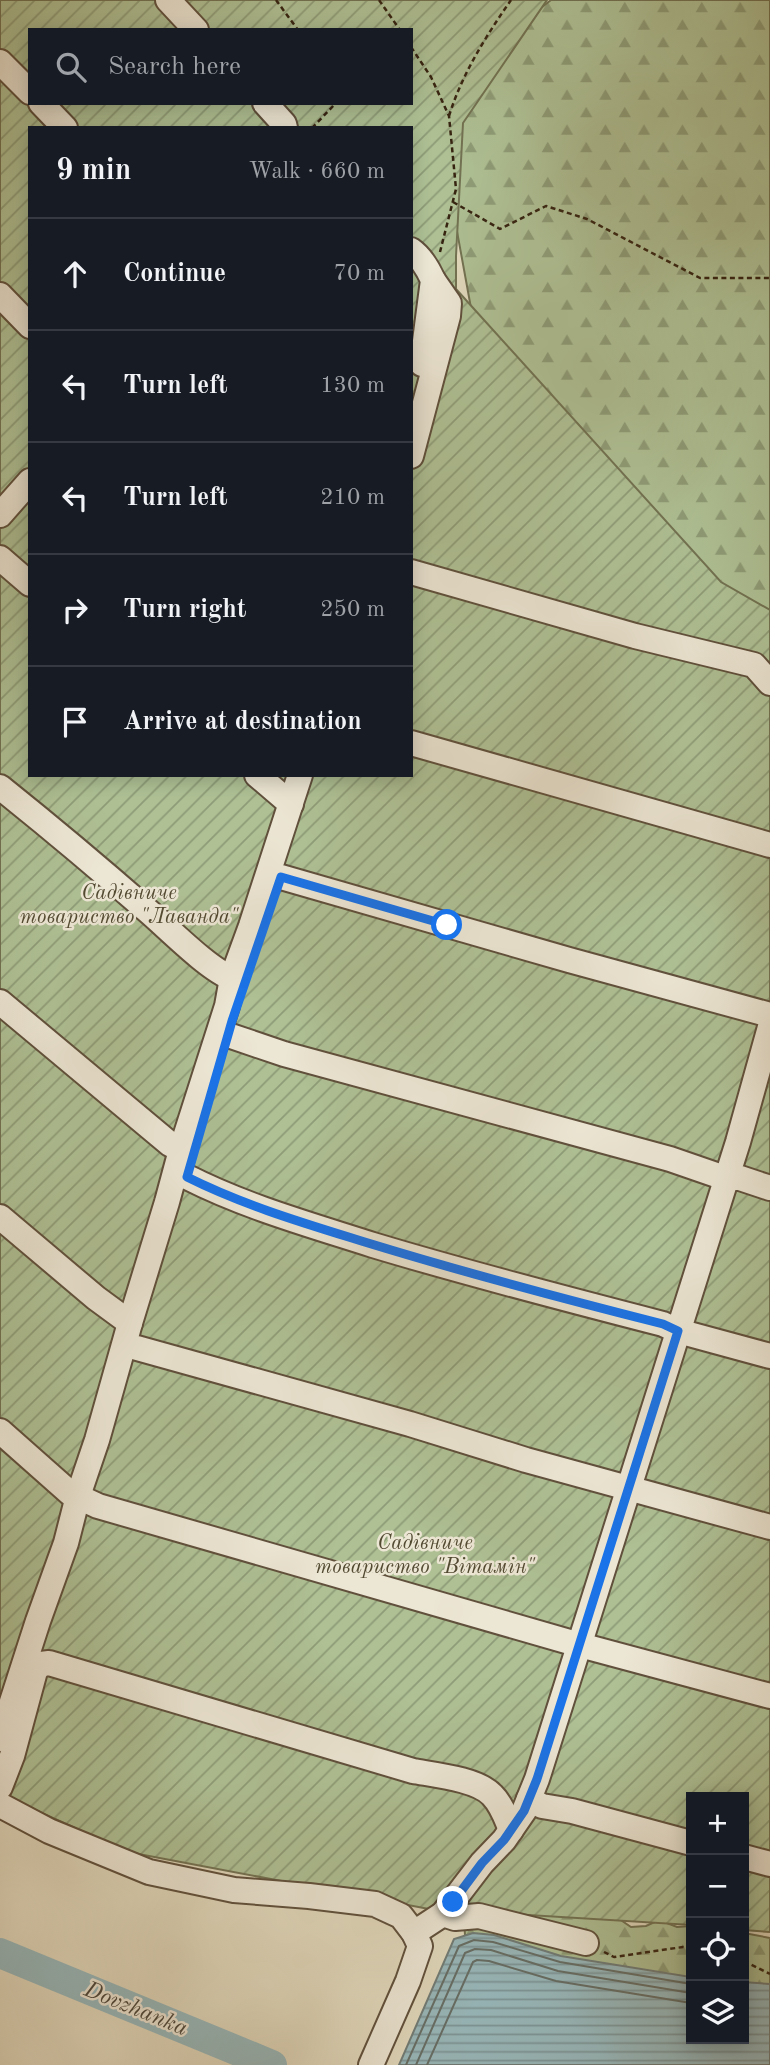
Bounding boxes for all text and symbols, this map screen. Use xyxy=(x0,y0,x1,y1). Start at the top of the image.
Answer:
search box xyxy=(28,28,413,105)
icon: search xyxy=(52,48,90,86)
text: Search here xyxy=(108,54,241,80)
text: 9 min xyxy=(56,156,131,186)
text: Walk · 660 m xyxy=(249,160,385,183)
icon: ahead xyxy=(56,255,94,293)
text: Continue xyxy=(123,261,226,287)
text: 70 m xyxy=(334,262,385,285)
icon: left xyxy=(56,367,94,405)
text: Turn left xyxy=(123,373,228,399)
text: 130 m xyxy=(320,374,385,397)
icon: left xyxy=(56,479,94,517)
text: Turn left xyxy=(123,485,228,511)
text: 210 m xyxy=(320,486,385,509)
icon: right xyxy=(56,591,94,629)
text: Turn right xyxy=(123,597,246,623)
text: 250 m xyxy=(320,598,385,621)
icon: arrive xyxy=(56,703,94,741)
text: Arrive at destination xyxy=(123,709,362,735)
park label: Садівниче товариство "Лаванда" xyxy=(20,883,239,928)
route start xyxy=(431,909,462,940)
park label: Садівниче товариство "Вітамін" xyxy=(315,1533,536,1578)
map controls xyxy=(686,1792,749,2044)
button: + xyxy=(686,1792,749,1855)
button: − xyxy=(686,1855,749,1918)
route end xyxy=(437,1886,468,1917)
button: locate xyxy=(686,1918,749,1981)
water label: Dovzhanka xyxy=(80,1977,191,2040)
button: layers xyxy=(686,1981,749,2044)

